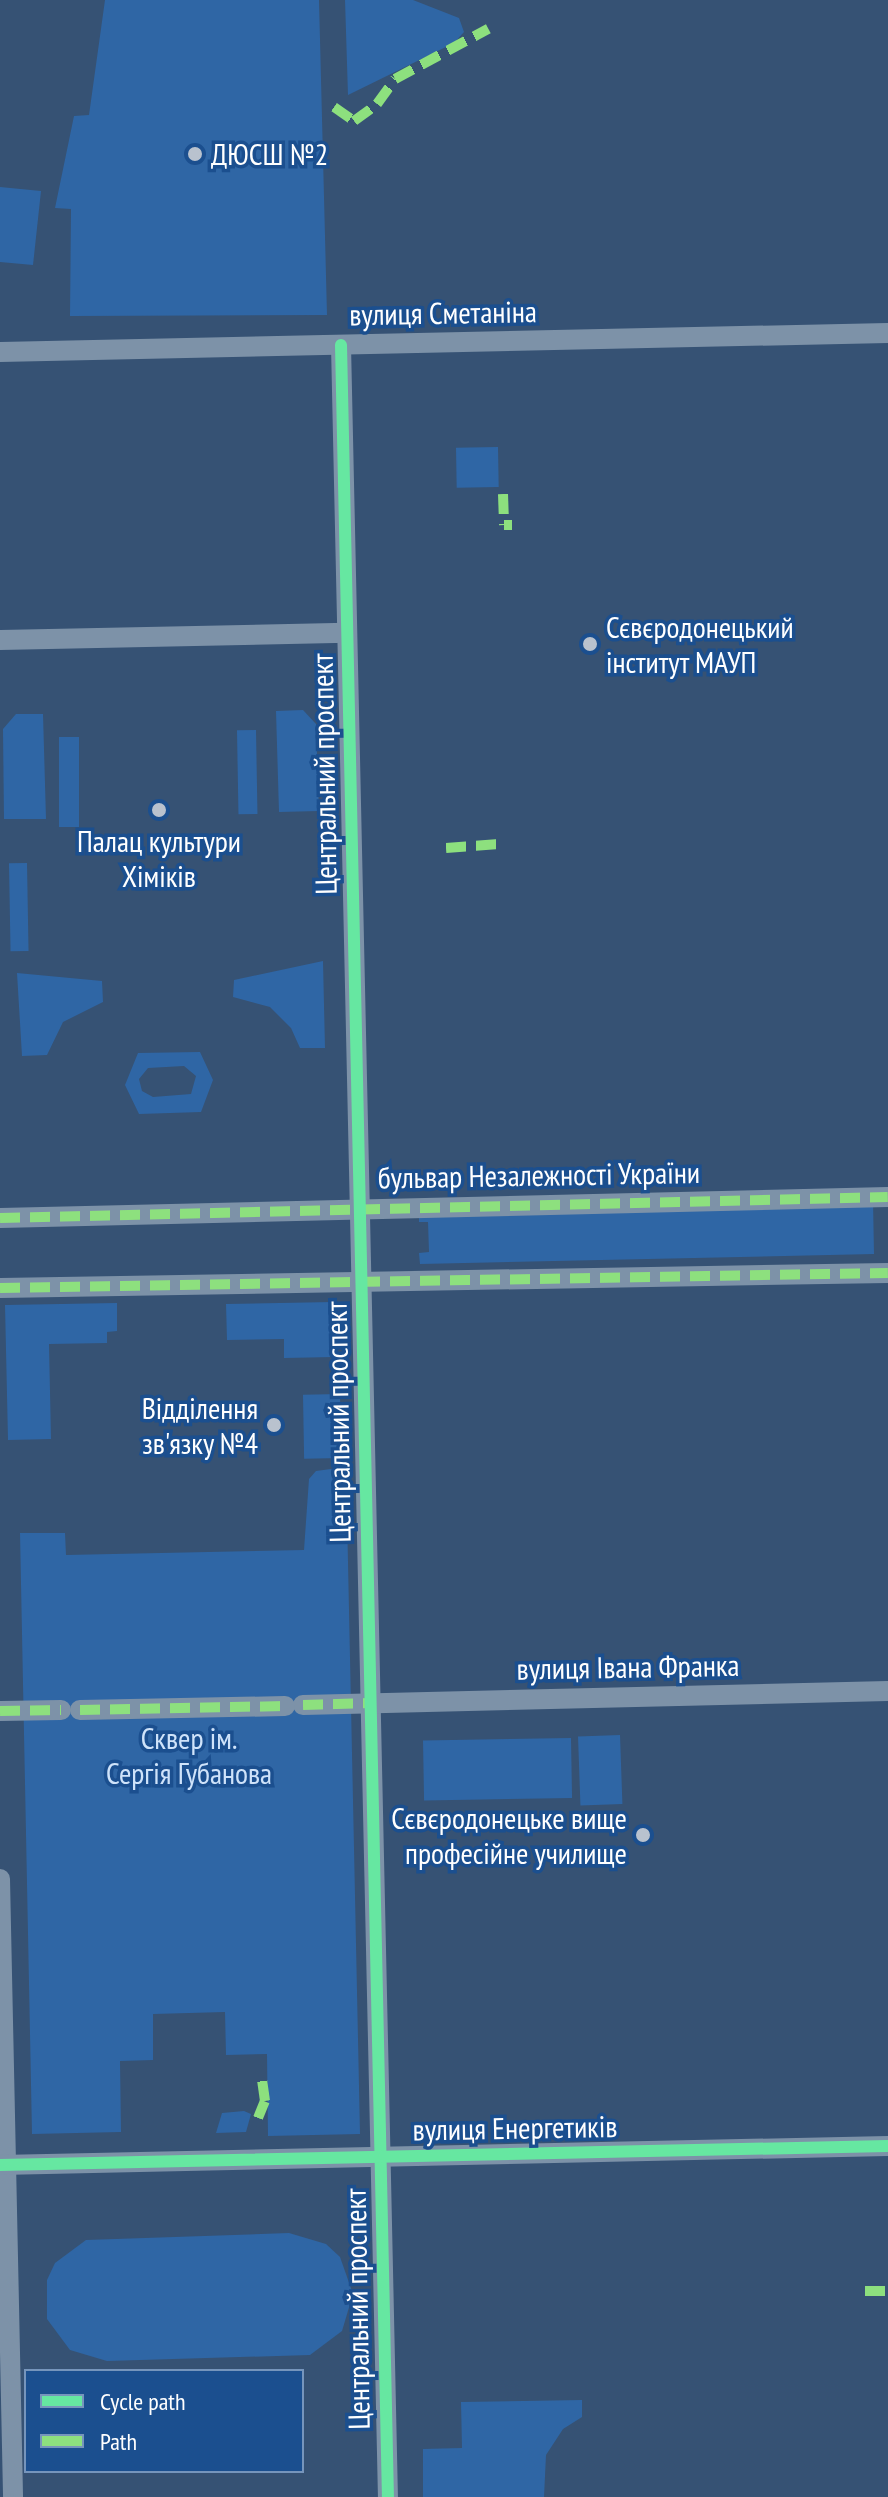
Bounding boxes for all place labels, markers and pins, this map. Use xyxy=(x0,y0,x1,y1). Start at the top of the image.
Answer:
place label: ДЮСШ №2 xyxy=(211,136,328,172)
marker: ДЮСШ №2 xyxy=(186,145,204,163)
place label: Сєвєродонецький інститут МАУП xyxy=(606,609,794,680)
marker: Сєвєродонецький інститут МАУП xyxy=(581,635,599,653)
marker: Палац культури Хіміків xyxy=(150,801,168,819)
place label: Палац культури Хіміків xyxy=(77,823,241,894)
place label: Відділення зв'язку №4 xyxy=(141,1390,258,1460)
marker: Відділення зв'язку №4 xyxy=(265,1416,283,1434)
place label: Сєвєродонецьке вище професійне училище xyxy=(391,1800,627,1870)
marker: Сєвєродонецьке вище професійне училище xyxy=(634,1826,652,1844)

